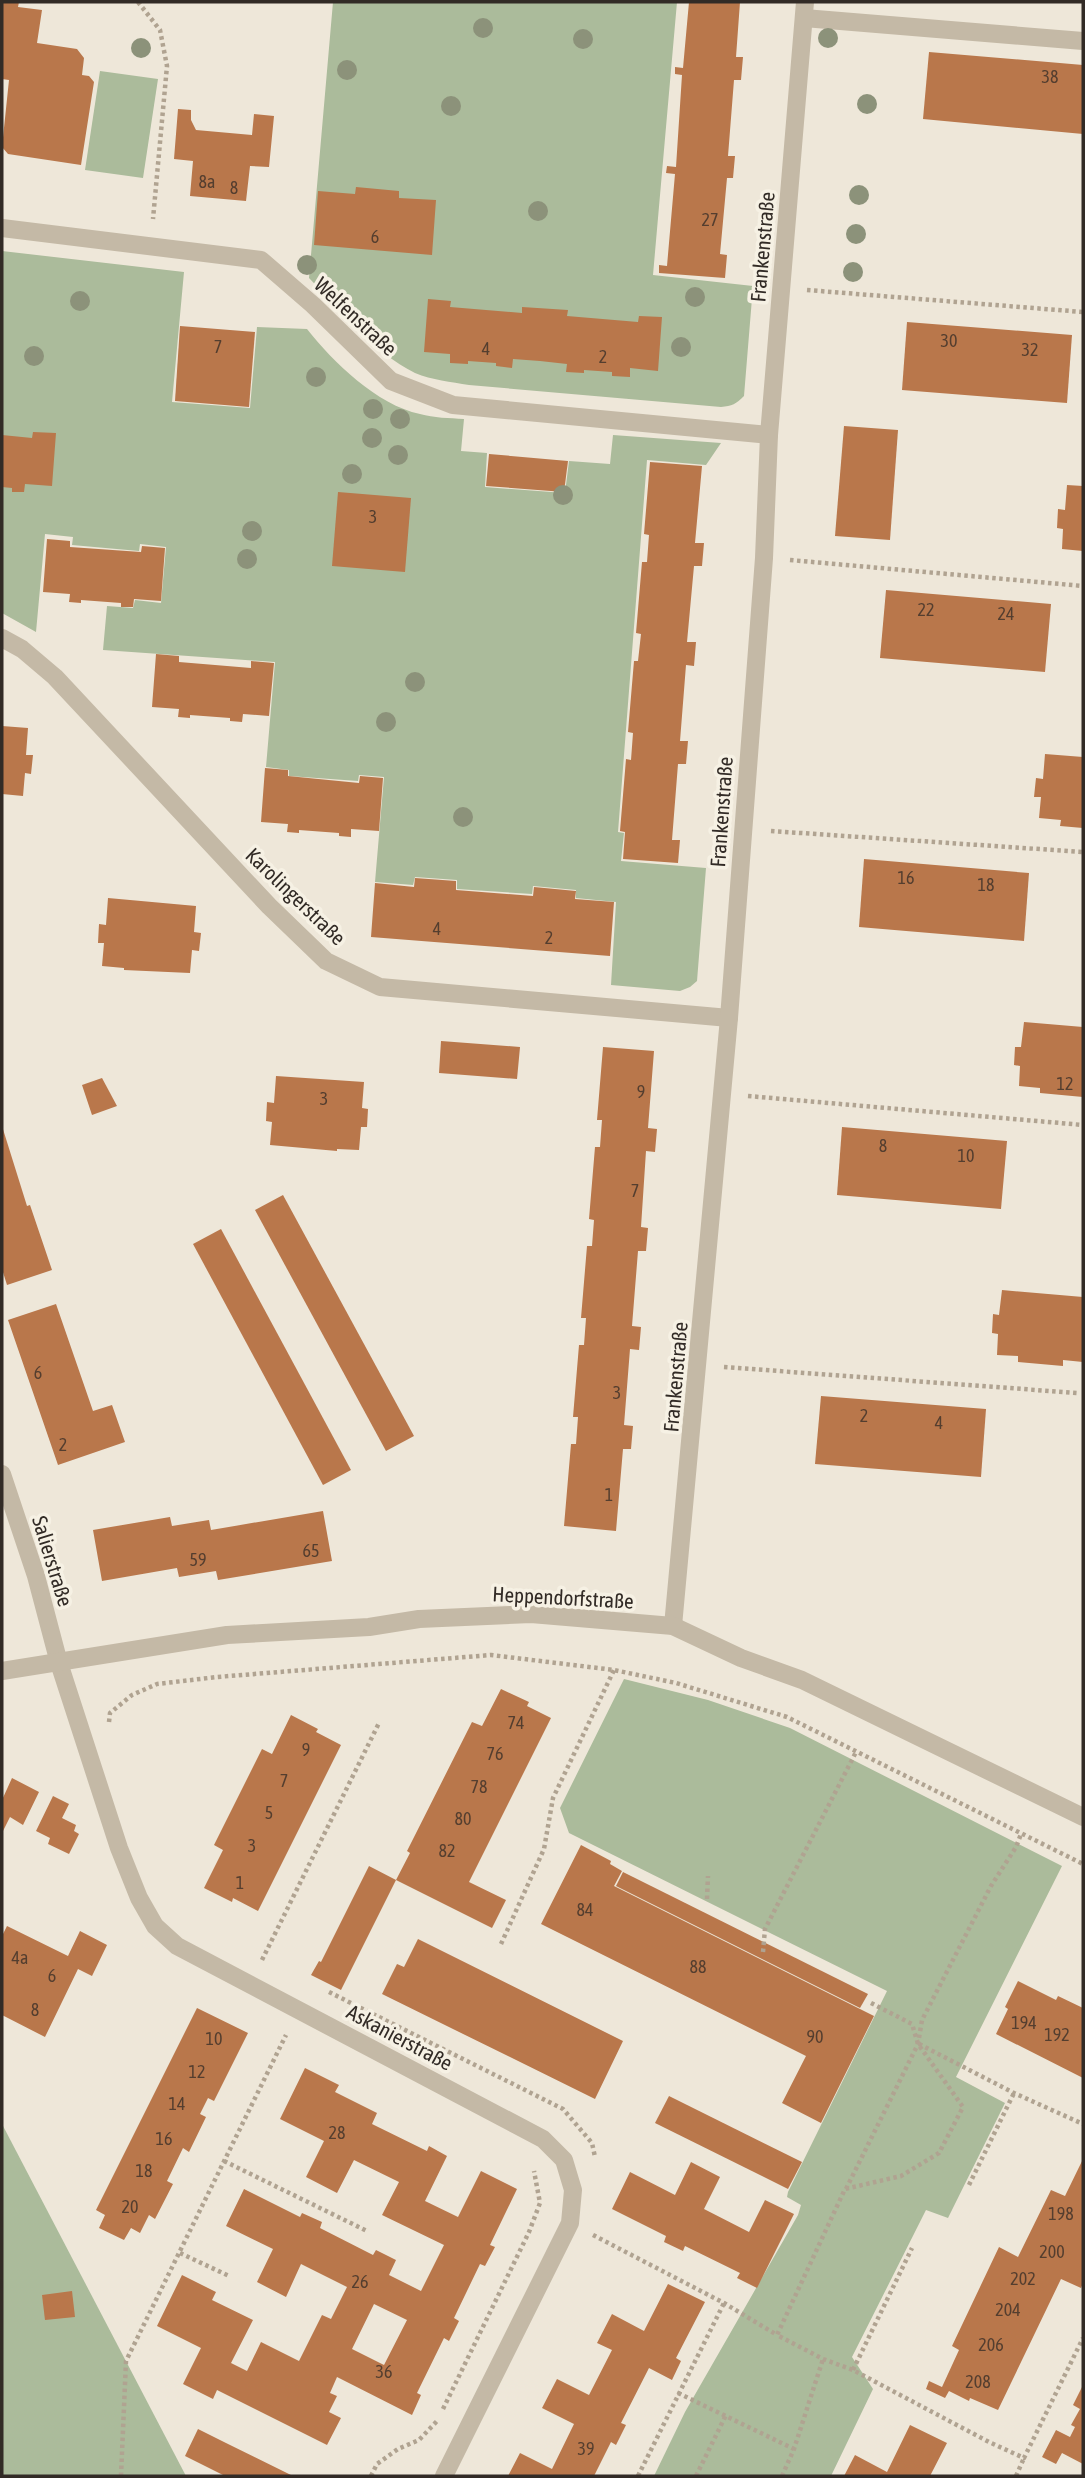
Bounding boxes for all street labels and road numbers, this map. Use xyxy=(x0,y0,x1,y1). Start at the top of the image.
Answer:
street label: Frankenstraße xyxy=(745,191,779,303)
street label: Welfenstraße xyxy=(310,272,402,360)
street label: Frankenstraße xyxy=(705,756,737,868)
street label: Karolingerstraße xyxy=(241,843,351,949)
street label: Frankenstraße xyxy=(658,1321,692,1433)
street label: Salierstraße xyxy=(28,1513,78,1609)
street label: Heppendorfstraße xyxy=(492,1581,634,1613)
street label: Askanierstraße xyxy=(343,1999,457,2075)

